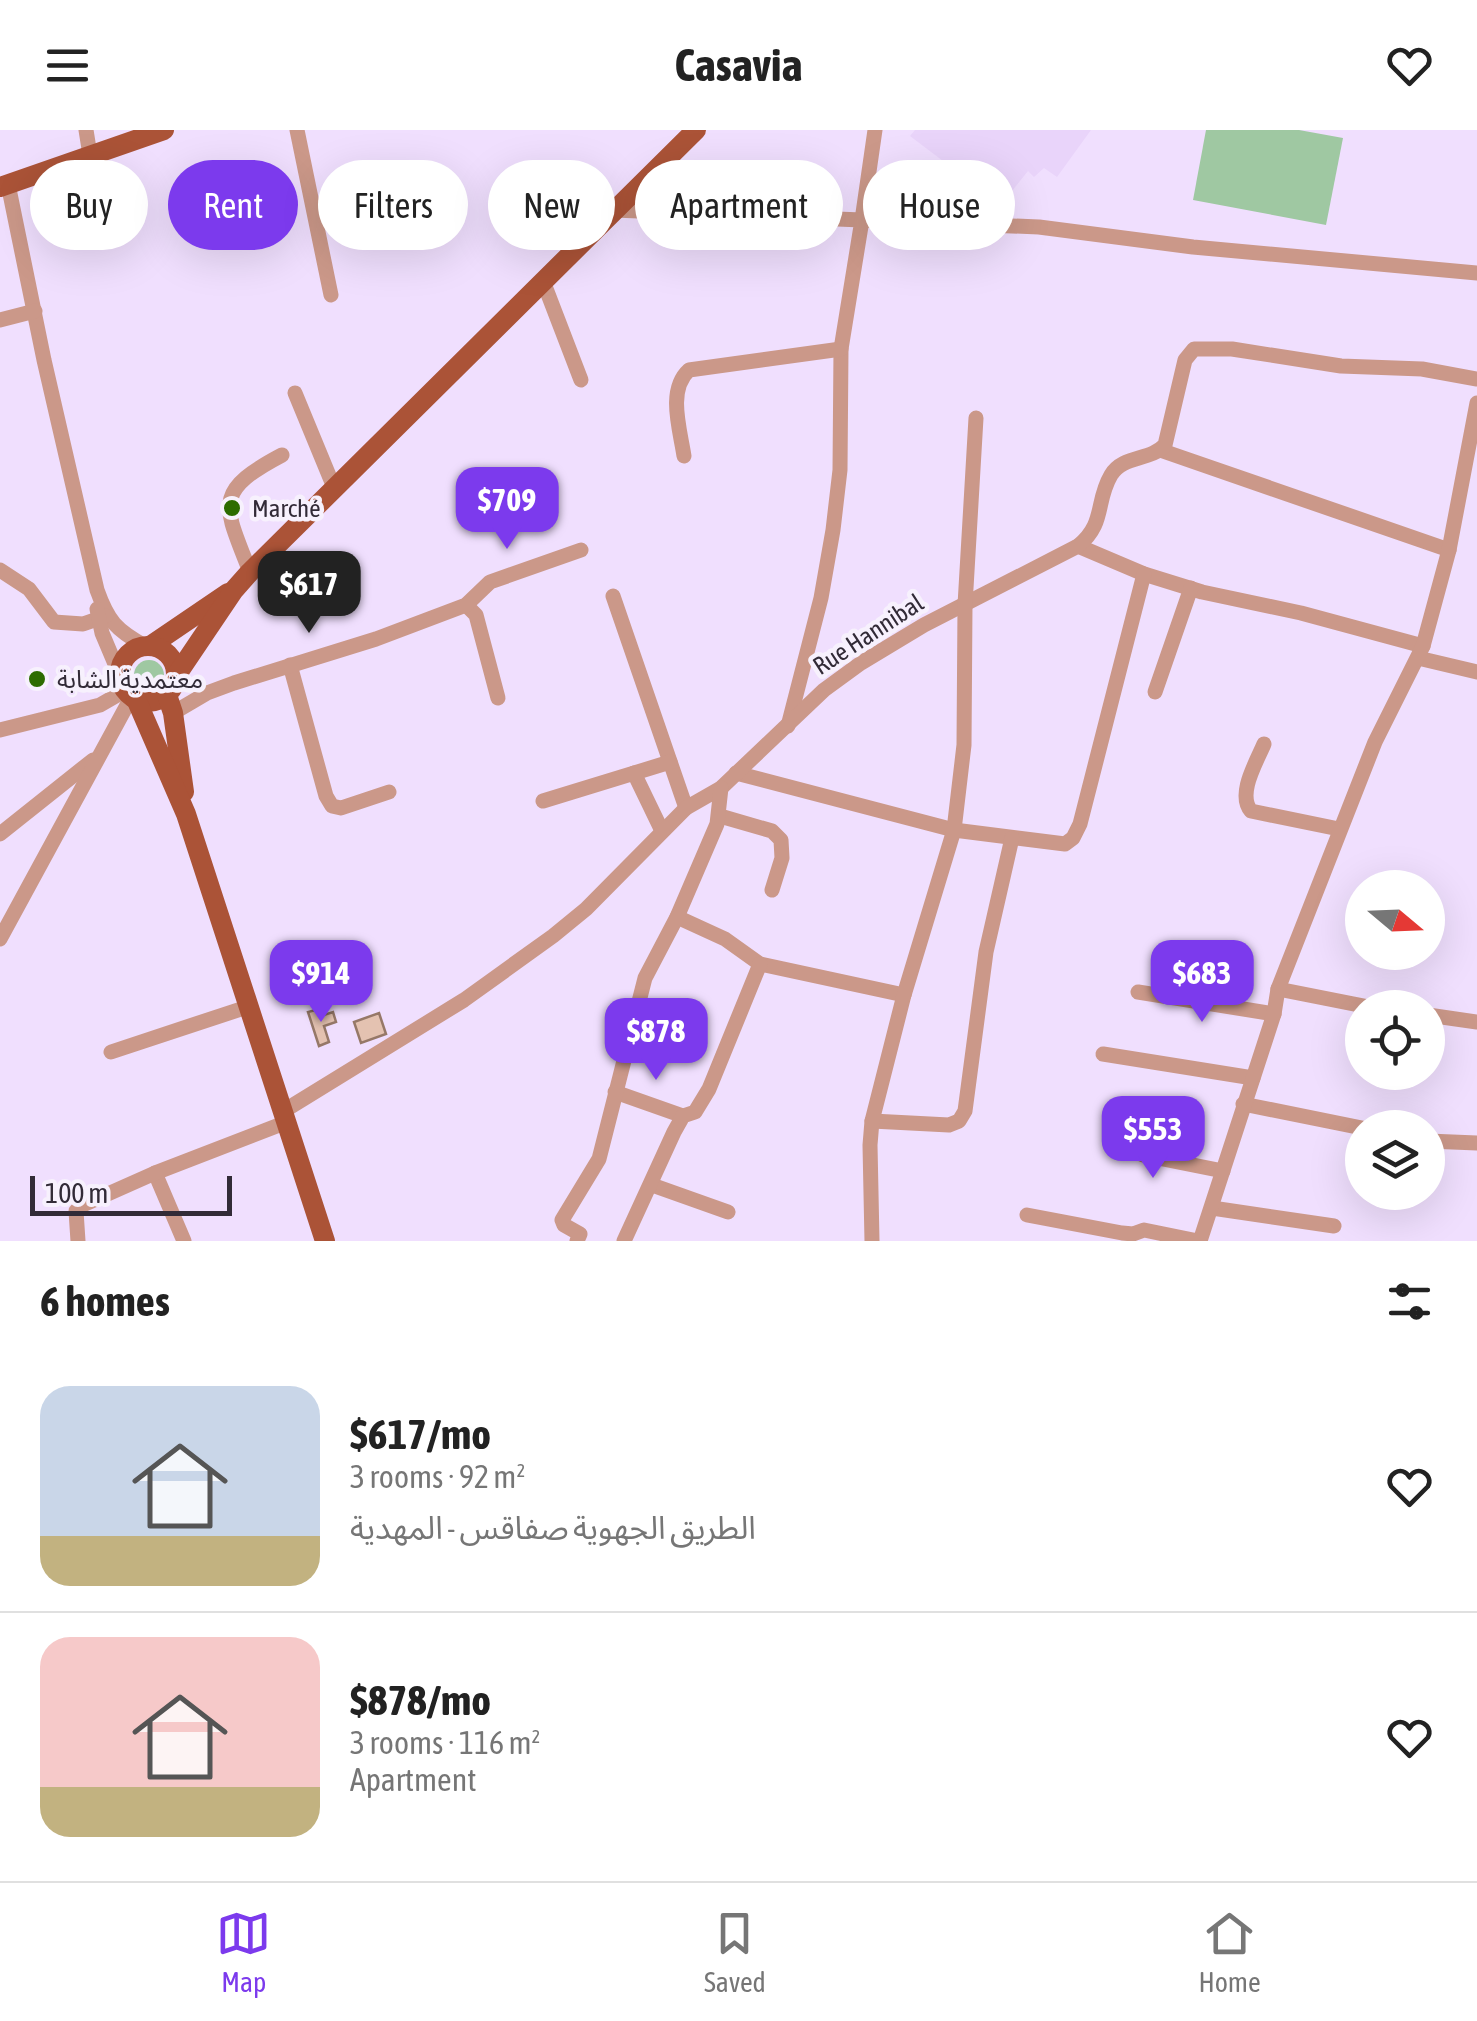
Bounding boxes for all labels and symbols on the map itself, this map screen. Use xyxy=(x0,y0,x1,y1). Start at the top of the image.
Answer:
pin: $709 xyxy=(448,467,566,552)
place label: Marché xyxy=(252,494,320,522)
marker: Marché xyxy=(221,497,243,519)
pin: $617 xyxy=(250,551,368,636)
street label: Rue Hannibal xyxy=(808,588,929,680)
place label: معتمدية الشابة xyxy=(57,665,203,693)
marker: معتمدية الشابة xyxy=(26,668,48,690)
north arrow xyxy=(1345,870,1445,970)
pin: $914 xyxy=(262,940,380,1025)
pin: $683 xyxy=(1143,940,1261,1025)
pin: $878 xyxy=(597,998,715,1083)
pin: $553 xyxy=(1094,1096,1212,1181)
scale bar xyxy=(30,1171,232,1216)

